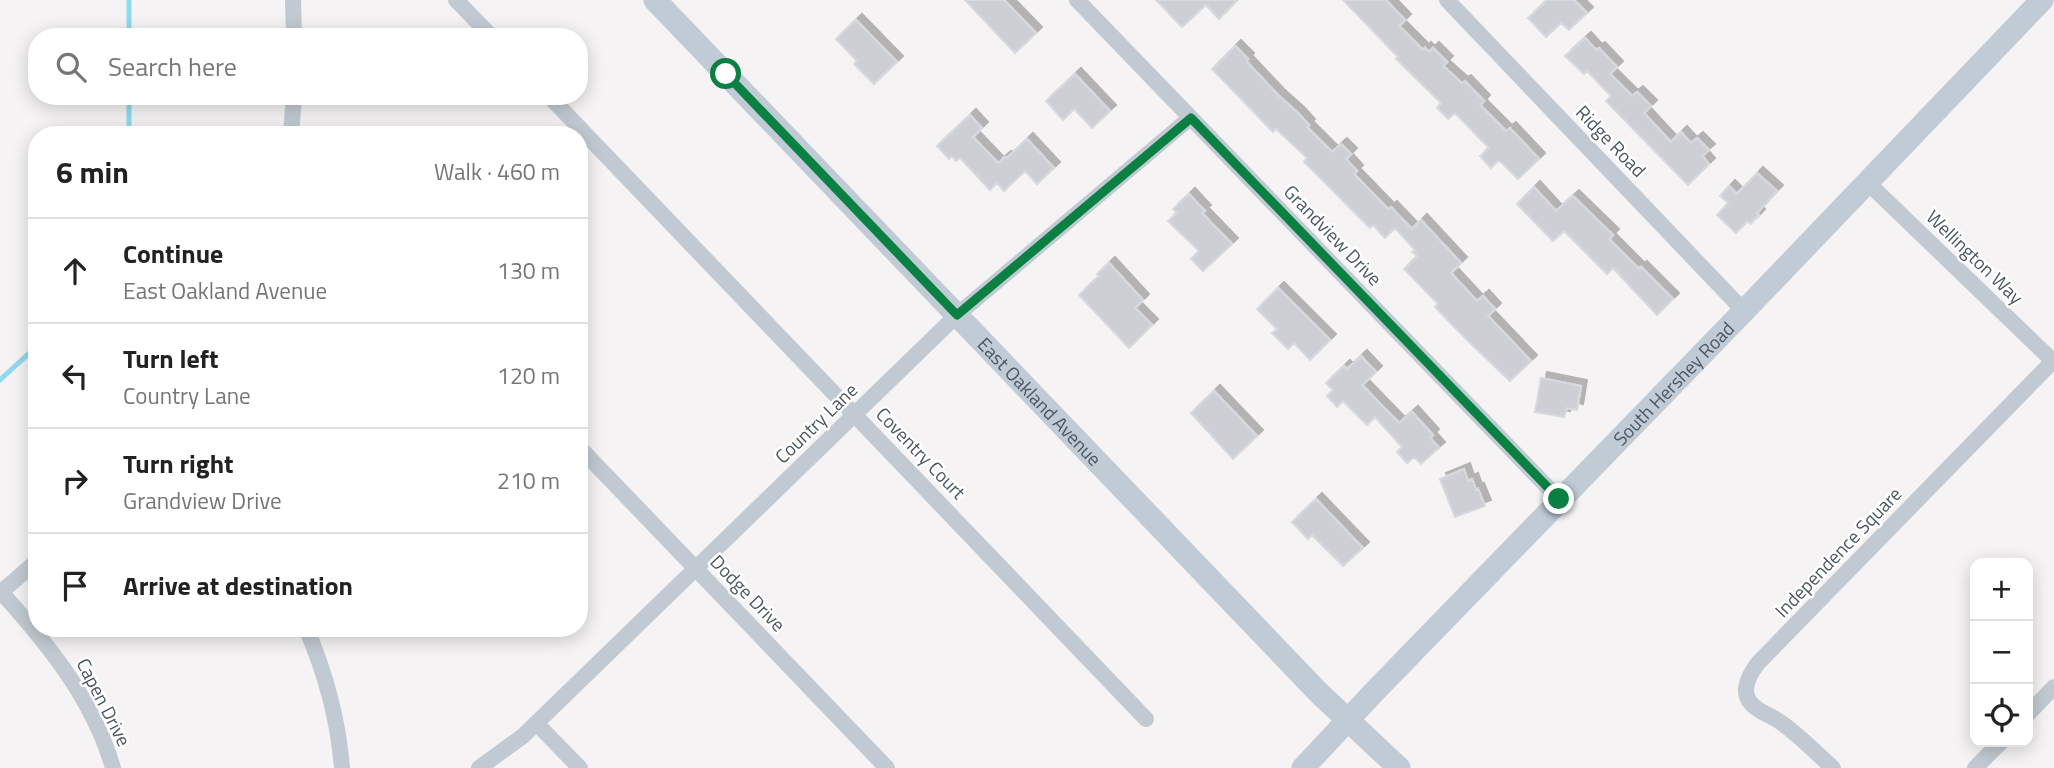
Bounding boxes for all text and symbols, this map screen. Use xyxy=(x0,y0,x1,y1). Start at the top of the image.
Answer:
search box xyxy=(28,28,588,105)
text: Search here xyxy=(108,47,237,86)
icon: search xyxy=(52,48,90,86)
route start xyxy=(710,58,741,89)
street label: Ridge Road xyxy=(1569,98,1653,183)
text: 6 min xyxy=(56,149,129,195)
text: Walk · 460 m xyxy=(434,154,560,189)
street label: Grandview Drive xyxy=(1277,177,1389,292)
street label: Wellington Way xyxy=(1920,203,2030,311)
text: Continue xyxy=(123,234,223,273)
icon: ahead xyxy=(56,252,94,290)
text: 130 m xyxy=(497,253,560,288)
text: East Oakland Avenue xyxy=(123,273,327,308)
street label: South Hershey Road xyxy=(1606,314,1741,452)
street label: East Oakland Avenue xyxy=(971,330,1109,472)
text: Turn left xyxy=(123,339,218,378)
icon: left xyxy=(56,357,94,395)
text: 120 m xyxy=(497,358,560,393)
street label: Country Lane xyxy=(768,376,864,470)
text: Country Lane xyxy=(123,378,251,413)
street label: Coventry Court xyxy=(870,400,973,506)
text: Turn right xyxy=(123,444,234,483)
icon: right xyxy=(56,462,94,500)
text: 210 m xyxy=(497,463,560,498)
street label: Independence Square xyxy=(1767,480,1908,624)
text: Grandview Drive xyxy=(123,483,282,518)
route end xyxy=(1543,483,1574,514)
street label: Dodge Drive xyxy=(704,548,793,638)
map controls xyxy=(1970,558,2033,747)
button: + xyxy=(1970,558,2033,621)
text: Arrive at destination xyxy=(123,566,353,605)
icon: arrive xyxy=(56,567,94,605)
button: − xyxy=(1970,621,2033,684)
street label: Capen Drive xyxy=(70,653,139,751)
button: locate xyxy=(1970,684,2033,747)

